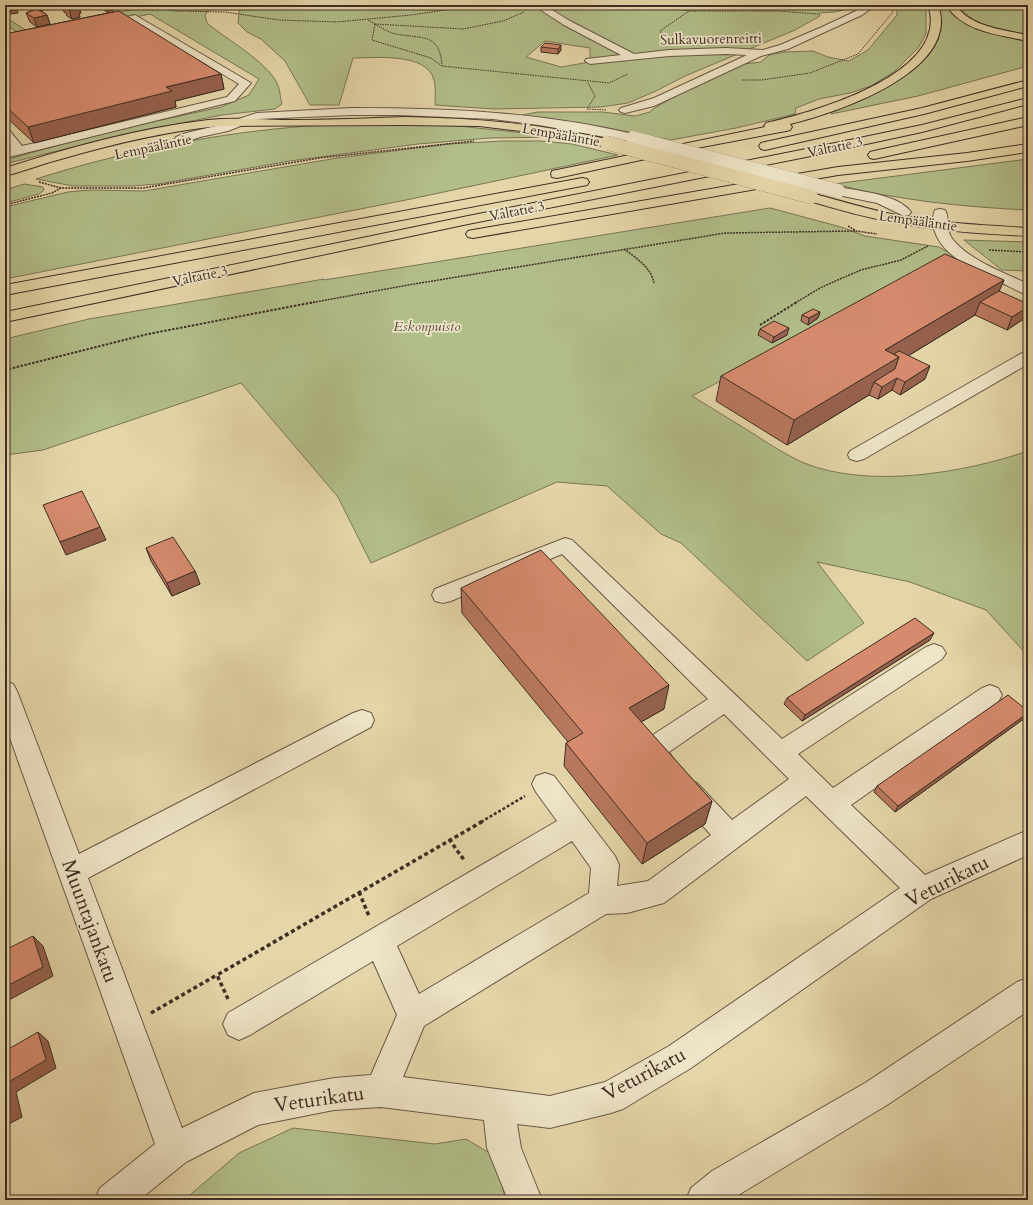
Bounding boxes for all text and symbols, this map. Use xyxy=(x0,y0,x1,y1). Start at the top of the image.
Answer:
street label: Sulkavuorenreitti xyxy=(660,29,762,49)
street label: Lempääläntie xyxy=(521,119,601,151)
street label: Lempääläntie xyxy=(112,130,194,164)
street label: Valtatie 3 xyxy=(806,132,864,162)
street label: Valtatie 3 xyxy=(488,196,546,226)
street label: Lempääläntie xyxy=(878,206,958,236)
street label: Valtatie 3 xyxy=(171,261,229,291)
park label: Eskonpuisto xyxy=(393,317,461,336)
street label: Veturikatu xyxy=(900,848,994,914)
street label: Muuntajankatu xyxy=(55,856,125,986)
street label: Veturikatu xyxy=(598,1041,690,1107)
street label: Veturikatu xyxy=(272,1079,366,1119)

